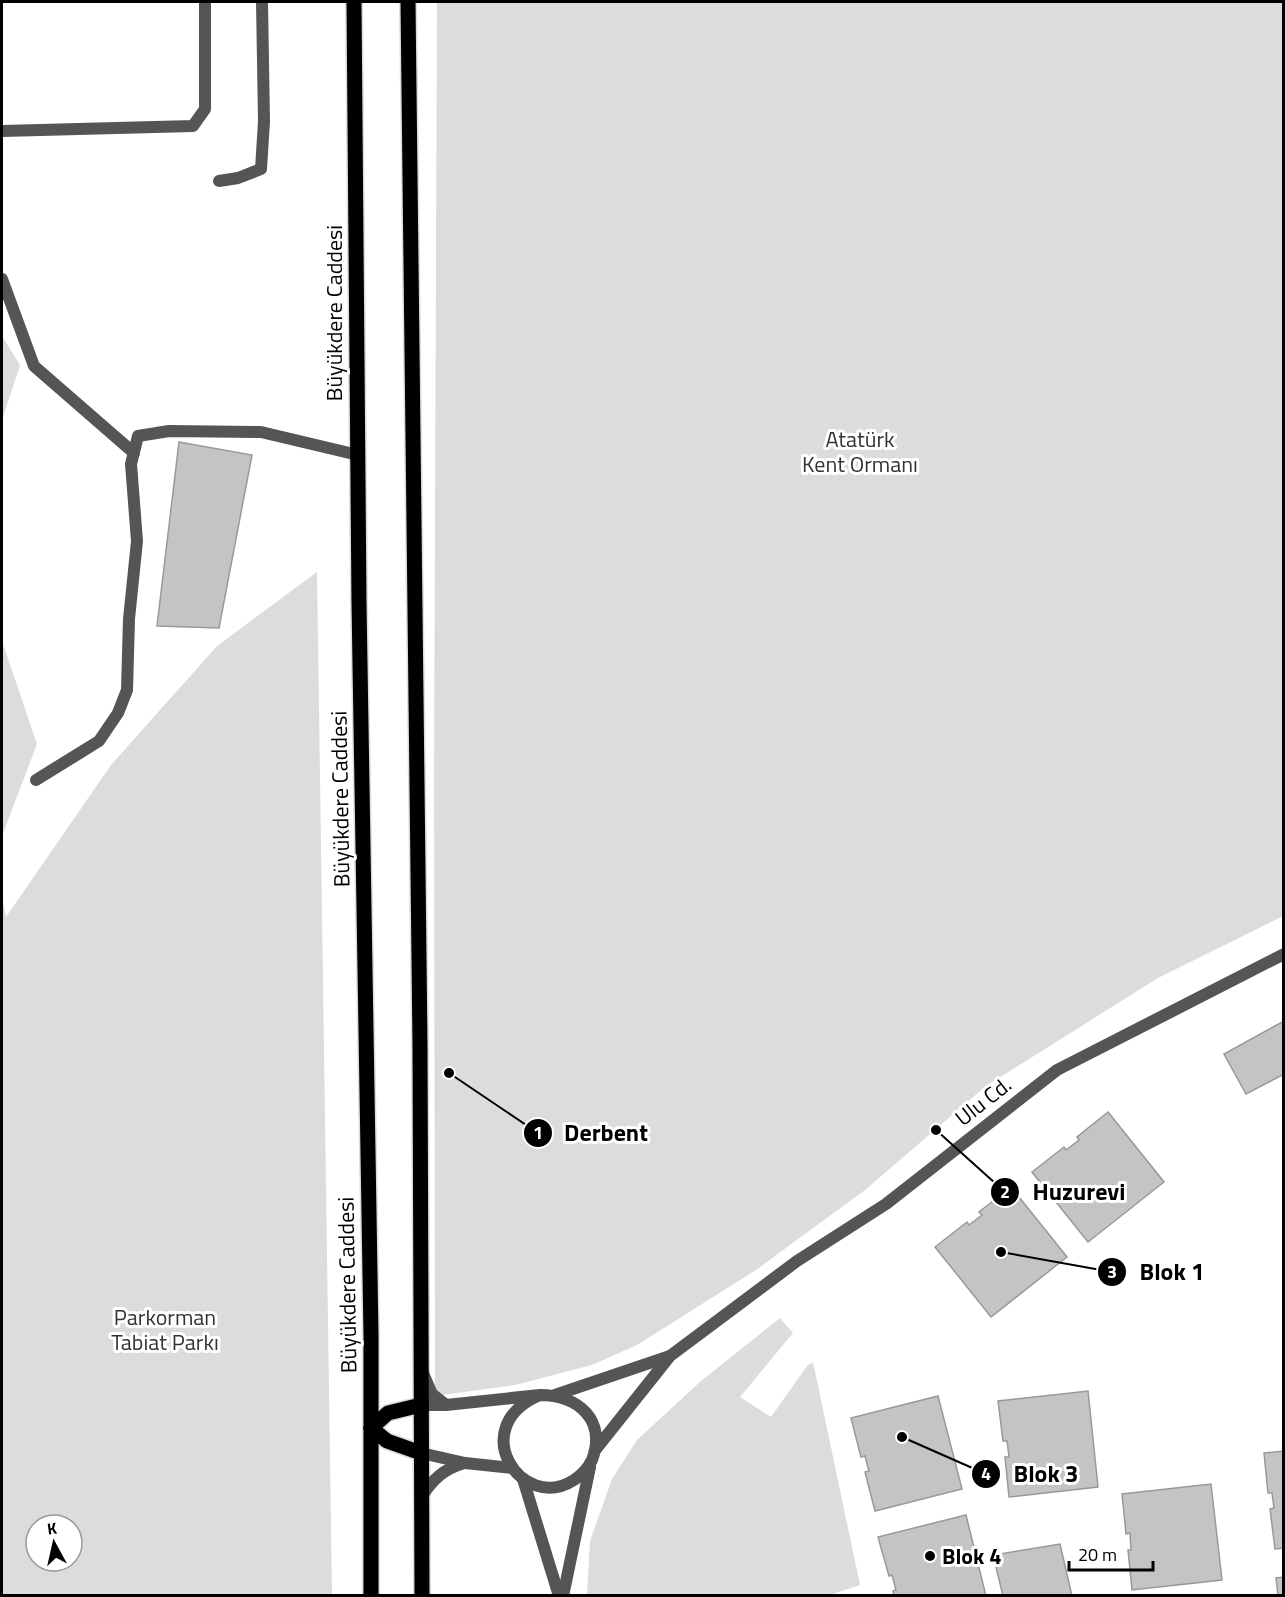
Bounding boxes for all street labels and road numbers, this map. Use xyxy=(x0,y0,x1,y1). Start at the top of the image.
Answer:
street label: Büyükdere Caddesi xyxy=(317,225,351,401)
street label: Büyükdere Caddesi xyxy=(321,711,359,887)
street label: Ulu Cd. xyxy=(947,1068,1019,1134)
street label: Büyükdere Caddesi xyxy=(328,1197,366,1373)

